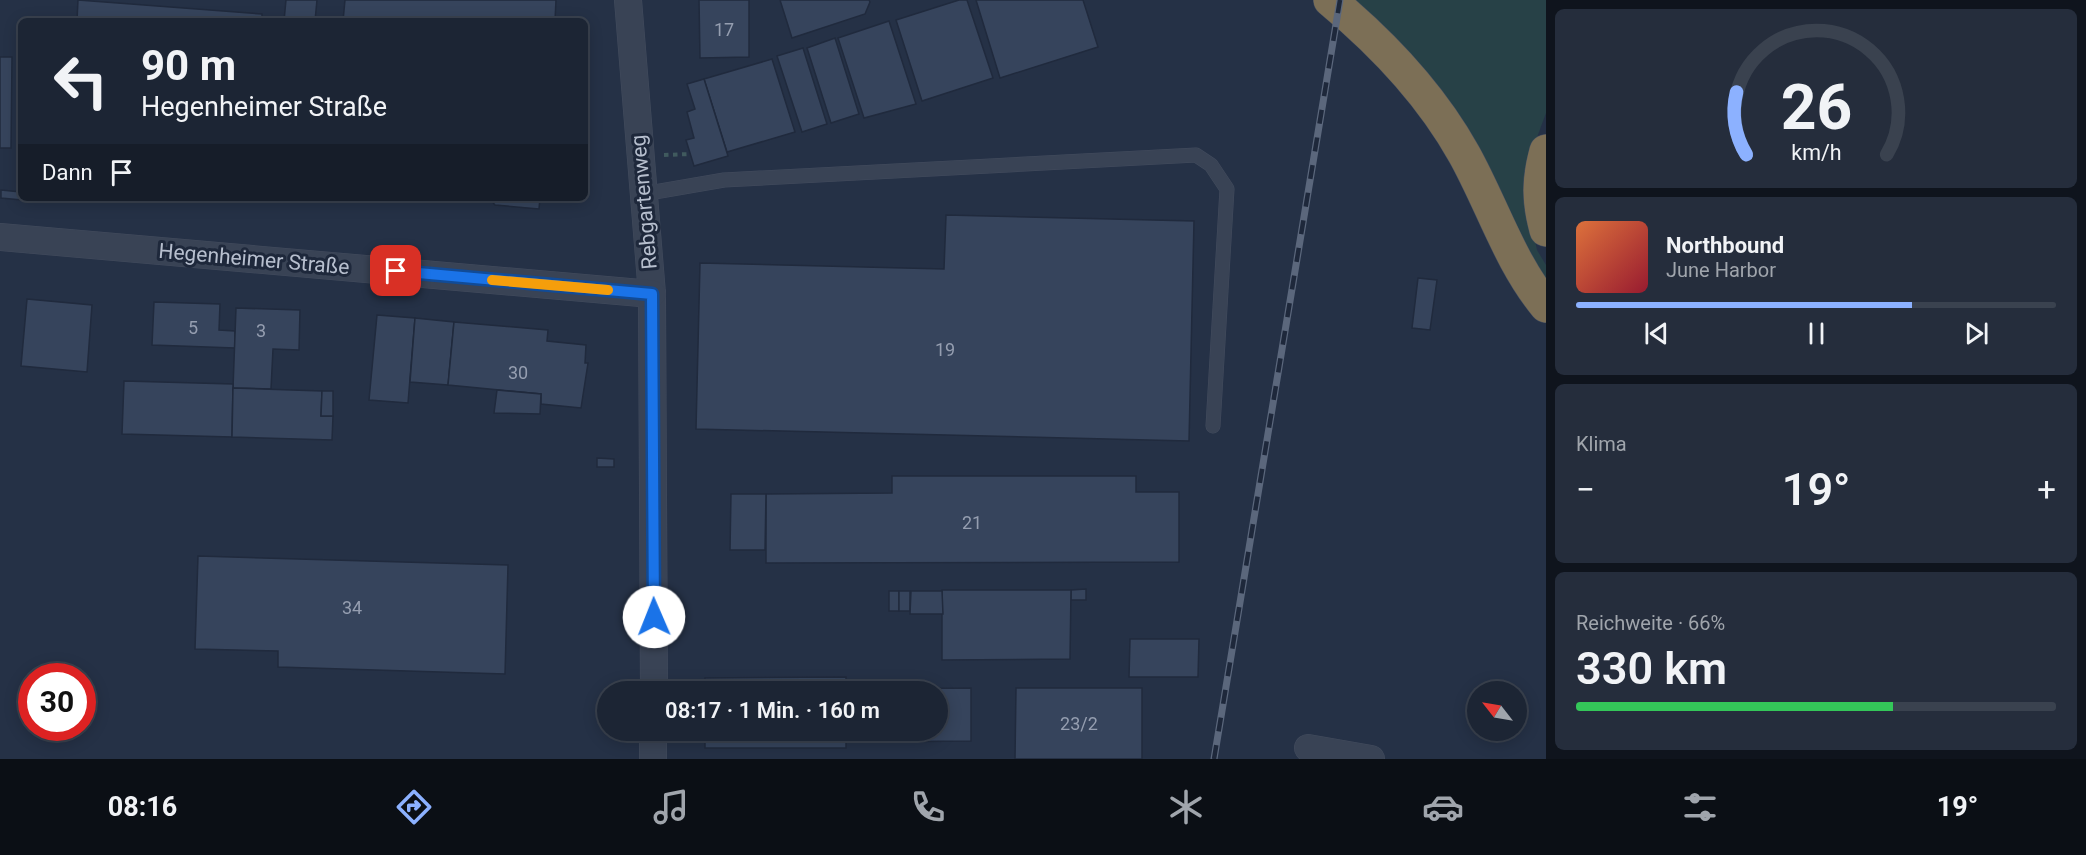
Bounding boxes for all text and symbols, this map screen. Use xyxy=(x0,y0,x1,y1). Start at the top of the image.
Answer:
house number: 17 xyxy=(714,19,734,40)
text: 90 m xyxy=(141,41,236,90)
icon: left xyxy=(42,42,120,120)
text: 26 xyxy=(1780,71,1852,144)
text: Hegenheimer Straße xyxy=(141,91,387,123)
street label: Rebgartenweg xyxy=(626,134,662,270)
text: km/h xyxy=(1791,141,1841,166)
icon: arrive xyxy=(105,156,138,189)
text: Dann xyxy=(42,160,93,185)
text: Northbound xyxy=(1666,233,1784,258)
street label: Hegenheimer Straße xyxy=(158,239,350,279)
pin xyxy=(370,245,421,296)
icon: arrive xyxy=(379,254,412,287)
text: June Harbor xyxy=(1666,258,1776,282)
house number: 5 xyxy=(188,317,198,338)
icon: previous xyxy=(1640,317,1673,350)
icon: pause xyxy=(1800,317,1833,350)
icon: next xyxy=(1960,317,1993,350)
house number: 3 xyxy=(256,320,266,341)
house number: 19 xyxy=(935,339,955,360)
house number: 30 xyxy=(508,362,528,383)
text: Klima xyxy=(1576,432,1627,456)
text: 19° xyxy=(1782,463,1850,516)
text: − xyxy=(1576,470,1595,509)
text: + xyxy=(2037,470,2056,509)
house number: 21 xyxy=(962,512,982,533)
position arrow xyxy=(622,585,686,649)
house number: 34 xyxy=(342,597,362,618)
text: Reichweite · 66% xyxy=(1576,611,1725,635)
text: 330 km xyxy=(1576,642,1727,695)
speed limit sign: 30 xyxy=(18,663,96,741)
north arrow xyxy=(1467,681,1527,741)
map controls xyxy=(1467,681,1527,741)
text: 08:17 · 1 Min. · 160 m xyxy=(665,698,880,723)
house number: 23/2 xyxy=(1060,713,1098,734)
icon: directions xyxy=(393,786,435,828)
icon: music xyxy=(650,786,692,828)
icon: phone xyxy=(907,786,949,828)
icon: climate xyxy=(1165,786,1207,828)
icon: car xyxy=(1422,786,1464,828)
icon: filters xyxy=(1679,786,1721,828)
text: 08:16 xyxy=(108,791,177,823)
text: 19° xyxy=(1937,791,1978,823)

